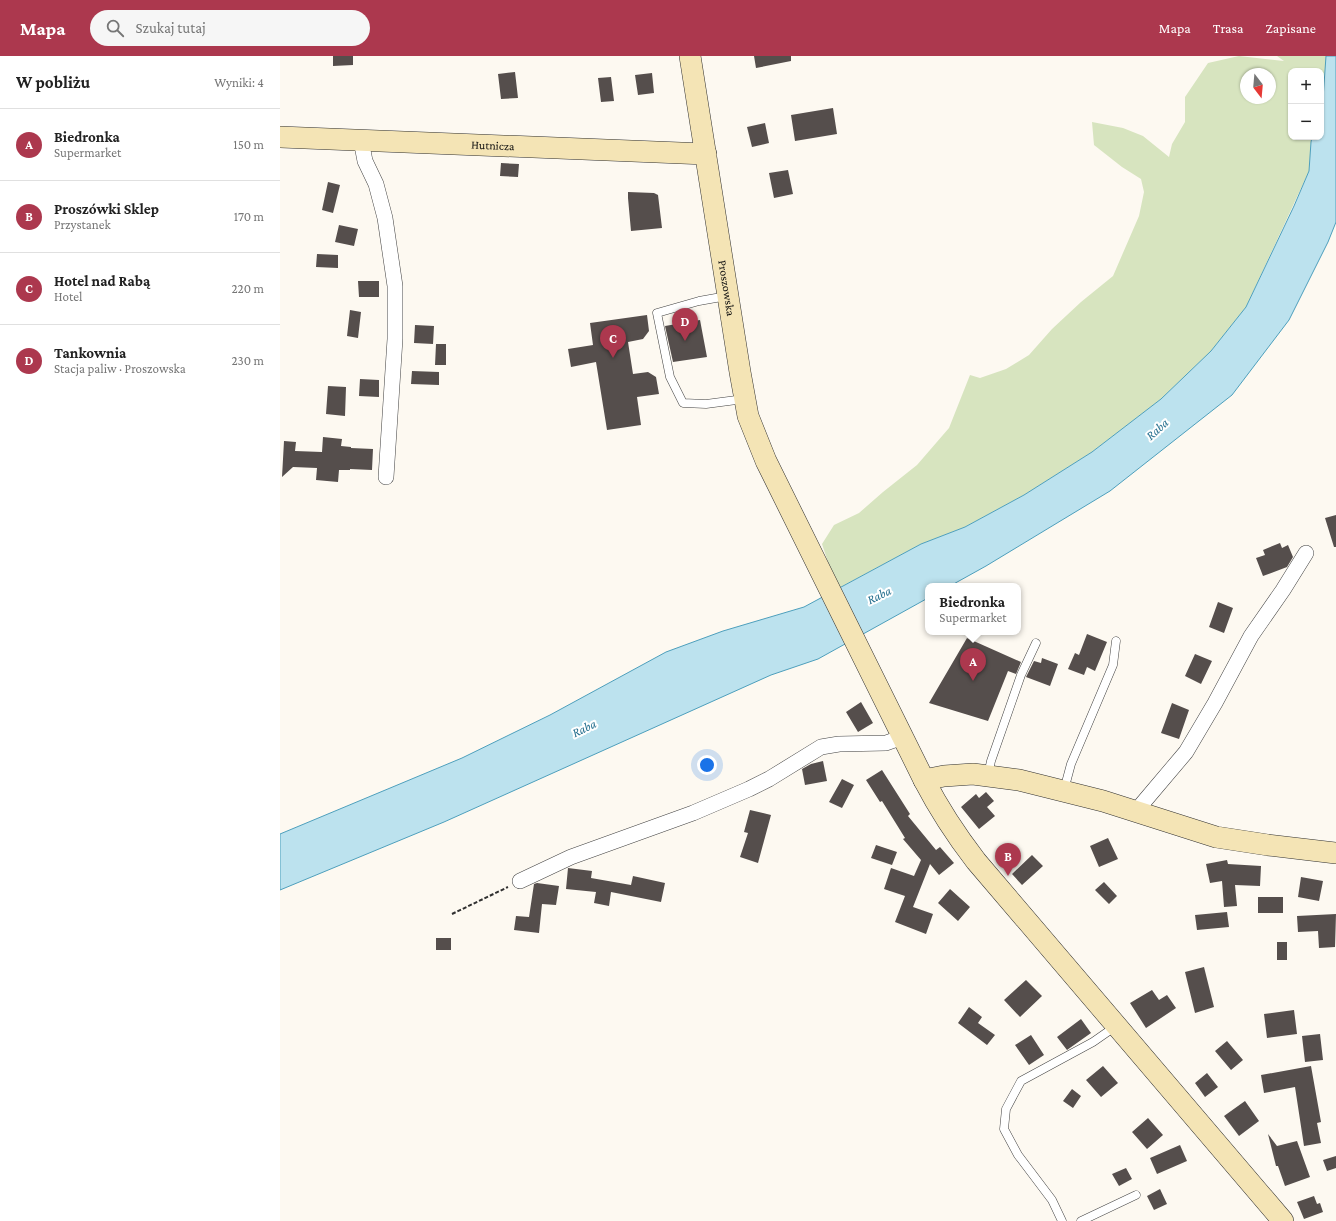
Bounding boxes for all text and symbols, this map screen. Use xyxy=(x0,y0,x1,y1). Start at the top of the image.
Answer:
search box xyxy=(90,10,370,46)
icon: search xyxy=(104,17,126,39)
text: Mapa xyxy=(20,18,66,39)
text: Szukaj tutaj xyxy=(136,20,206,36)
text: Mapa xyxy=(1159,20,1191,36)
text: Trasa xyxy=(1213,20,1244,36)
text: Zapisane xyxy=(1266,20,1316,36)
north arrow xyxy=(1240,68,1276,104)
map controls xyxy=(1288,68,1324,140)
button: + xyxy=(1288,68,1324,104)
text: W pobliżu xyxy=(16,73,90,92)
text: Wyniki: 4 xyxy=(214,75,264,90)
button: − xyxy=(1288,104,1324,140)
text: Biedronka xyxy=(54,129,120,145)
text: A xyxy=(25,137,33,152)
text: 150 m xyxy=(233,137,264,152)
street label: Hutnicza xyxy=(471,138,515,153)
text: Supermarket xyxy=(54,145,121,160)
text: Proszówki Sklep xyxy=(54,201,159,217)
text: B xyxy=(25,209,33,224)
text: 170 m xyxy=(234,209,264,224)
text: Przystanek xyxy=(54,217,111,232)
street label: Proszowska xyxy=(715,259,738,318)
text: Hotel nad Rabą xyxy=(54,273,150,289)
text: C xyxy=(25,281,33,296)
text: 220 m xyxy=(231,281,264,296)
text: Hotel xyxy=(54,289,82,304)
pin: D xyxy=(672,308,698,341)
pin: C xyxy=(600,325,626,358)
text: Tankownia xyxy=(54,345,126,361)
text: D xyxy=(25,353,33,368)
text: 230 m xyxy=(231,353,264,368)
text: Stacja paliw · Proszowska xyxy=(54,361,186,376)
water label: Raba xyxy=(1143,415,1171,443)
water label: Raba xyxy=(864,583,894,607)
popup xyxy=(925,583,1021,635)
text: Biedronka xyxy=(939,594,1005,610)
text: Supermarket xyxy=(939,610,1007,625)
pin: A xyxy=(960,648,986,681)
water label: Raba xyxy=(569,716,599,740)
your location xyxy=(697,755,717,775)
pin: B xyxy=(995,843,1021,876)

